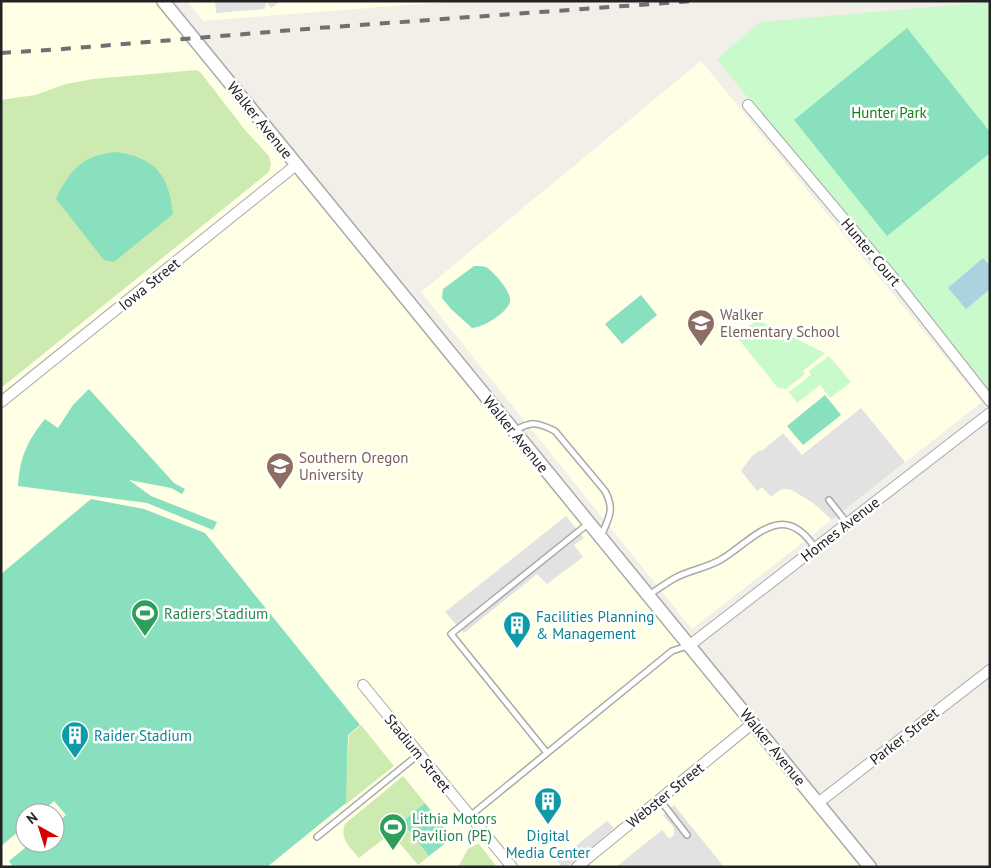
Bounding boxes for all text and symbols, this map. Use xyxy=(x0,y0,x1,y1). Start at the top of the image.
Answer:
street label: Walker Avenue xyxy=(223,78,297,162)
park label: Hunter Park xyxy=(851,103,928,122)
street label: Hunter Court xyxy=(837,214,905,290)
street label: Iowa Street xyxy=(115,254,183,314)
place label: Walker Elementary School xyxy=(720,305,840,341)
school or university icon: Walker Elementary School xyxy=(686,308,716,347)
street label: Walker Avenue xyxy=(479,392,553,476)
place label: Southern Oregon University xyxy=(299,448,408,484)
school or university icon: Southern Oregon University xyxy=(265,451,295,490)
street label: Homes Avenue xyxy=(797,492,883,566)
sports icon: Radiers Stadium xyxy=(130,598,160,637)
place label: Radiers Stadium xyxy=(164,604,268,623)
place label: Facilities Planning & Management xyxy=(536,607,654,643)
building icon: Facilities Planning & Management xyxy=(502,610,532,649)
street label: Parker Street xyxy=(866,703,942,769)
street label: Walker Avenue xyxy=(736,705,810,789)
street label: Stadium Street xyxy=(381,710,455,796)
building icon: Raider Stadium xyxy=(60,720,90,759)
place label: Raider Stadium xyxy=(94,726,192,745)
street label: Webster Street xyxy=(623,758,707,832)
building icon: Digital Media Center xyxy=(533,786,563,825)
north arrow xyxy=(15,803,65,853)
text: N xyxy=(23,808,41,828)
place label: Lithia Motors Pavilion (PE) xyxy=(412,809,497,845)
sports icon: Lithia Motors Pavilion (PE) xyxy=(378,812,408,851)
place label: Digital Media Center xyxy=(506,826,590,862)

